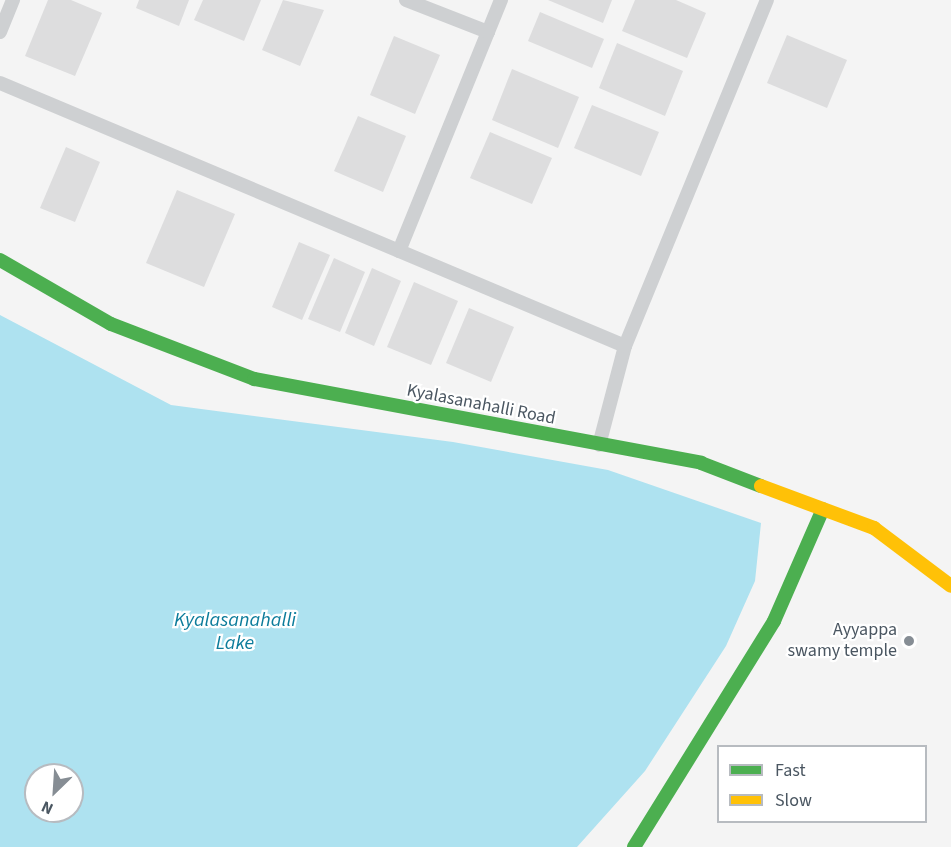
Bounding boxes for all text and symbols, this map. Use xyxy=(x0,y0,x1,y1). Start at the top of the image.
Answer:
street label: Kyalasanahalli Road xyxy=(405,380,557,430)
water label: Kyalasanahalli Lake xyxy=(174,608,296,655)
place label: Ayyappa swamy temple xyxy=(788,620,897,662)
marker: Ayyappa swamy temple xyxy=(902,634,916,648)
legend xyxy=(717,745,927,823)
text: Fast xyxy=(775,758,806,783)
north arrow xyxy=(24,763,84,823)
text: Slow xyxy=(775,788,812,813)
text: N xyxy=(38,795,57,820)

